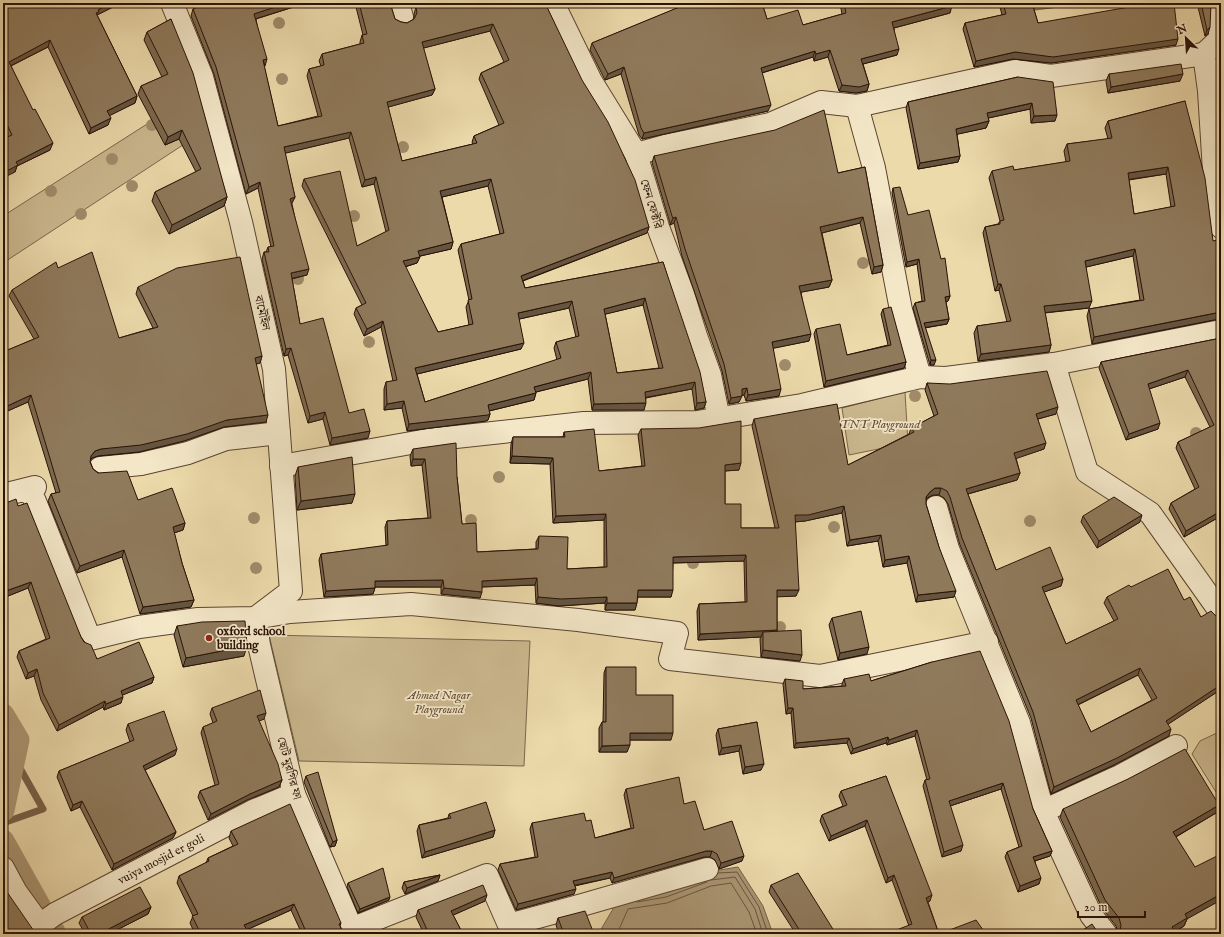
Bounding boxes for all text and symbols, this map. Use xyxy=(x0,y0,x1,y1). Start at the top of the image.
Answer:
north arrow xyxy=(1166,18,1206,58)
text: N xyxy=(1174,21,1190,39)
street label: ফেন ফেক্টরি xyxy=(636,177,668,231)
street label: বামৌইল xyxy=(250,293,274,333)
park label: TNT Playground xyxy=(840,417,921,433)
place label: oxford school building xyxy=(216,624,286,654)
marker: oxford school building xyxy=(204,633,214,643)
park label: Ahmed Nagar Playground xyxy=(406,688,471,718)
street label: ছোট মুরগির ফা xyxy=(273,735,306,801)
street label: vuiya mosjid er goli xyxy=(115,830,207,887)
scale bar xyxy=(1078,893,1145,919)
text: 20 m xyxy=(1084,900,1107,915)

